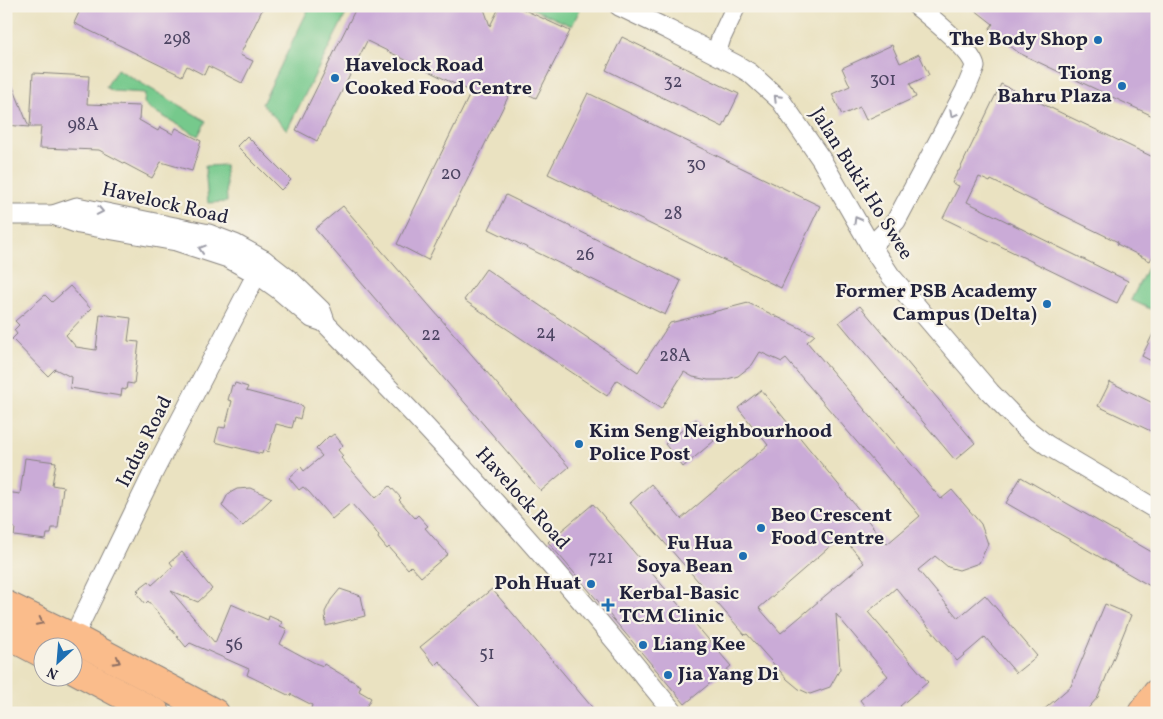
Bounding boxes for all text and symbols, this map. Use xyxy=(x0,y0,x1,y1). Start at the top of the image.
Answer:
place label: The Body Shop xyxy=(949,26,1088,54)
house number: 298 xyxy=(163,27,191,52)
marker: The Body Shop xyxy=(1092,34,1104,46)
place label: Havelock Road Cooked Food Centre xyxy=(345,52,532,103)
place label: Tiong Bahru Plaza xyxy=(997,60,1112,111)
house number: 301 xyxy=(870,68,896,93)
house number: 32 xyxy=(664,70,682,95)
marker: Havelock Road Cooked Food Centre xyxy=(329,72,341,84)
marker: Tiong Bahru Plaza xyxy=(1116,80,1128,92)
one-way arrow xyxy=(774,95,783,104)
street label: Jalan Bukit Ho Swee xyxy=(803,102,919,266)
one-way arrow xyxy=(949,109,959,118)
house number: 98A xyxy=(67,113,99,138)
house number: 30 xyxy=(686,153,706,178)
house number: 20 xyxy=(441,162,461,187)
street label: Havelock Road xyxy=(99,176,231,232)
house number: 28 xyxy=(664,202,682,227)
one-way arrow xyxy=(96,206,104,216)
one-way arrow xyxy=(854,216,864,225)
house number: 26 xyxy=(576,243,594,268)
one-way arrow xyxy=(198,245,207,255)
place label: Former PSB Academy Campus (Delta) xyxy=(835,278,1037,329)
marker: Former PSB Academy Campus (Delta) xyxy=(1041,298,1053,310)
house number: 24 xyxy=(536,321,556,346)
house number: 22 xyxy=(421,323,441,348)
house number: 28A xyxy=(659,344,691,369)
street label: Indus Road xyxy=(110,391,180,493)
place label: Kim Seng Neighbourhood Police Post xyxy=(589,418,832,469)
marker: Kim Seng Neighbourhood Police Post xyxy=(573,438,585,450)
street label: Havelock Road xyxy=(468,442,576,556)
place label: Beo Crescent Food Centre xyxy=(771,502,892,553)
marker: Beo Crescent Food Centre xyxy=(755,522,767,534)
place label: Fu Hua Soya Bean xyxy=(637,530,733,581)
house number: 721 xyxy=(588,546,614,571)
marker: Fu Hua Soya Bean xyxy=(737,550,749,562)
place label: Poh Huat xyxy=(494,570,581,598)
marker: Poh Huat xyxy=(585,578,597,590)
place label: Kerbal-Basic TCM Clinic xyxy=(619,580,739,631)
marker: Kerbal-Basic TCM Clinic xyxy=(601,598,615,612)
one-way arrow xyxy=(35,616,44,626)
place label: Liang Kee xyxy=(653,631,745,659)
house number: 56 xyxy=(225,633,243,658)
north arrow xyxy=(32,636,82,686)
marker: Liang Kee xyxy=(637,639,649,651)
house number: 51 xyxy=(479,642,495,667)
one-way arrow xyxy=(111,654,120,664)
place label: Jia Yang Di xyxy=(677,661,779,689)
text: N xyxy=(44,662,62,683)
marker: Jia Yang Di xyxy=(662,669,674,681)

